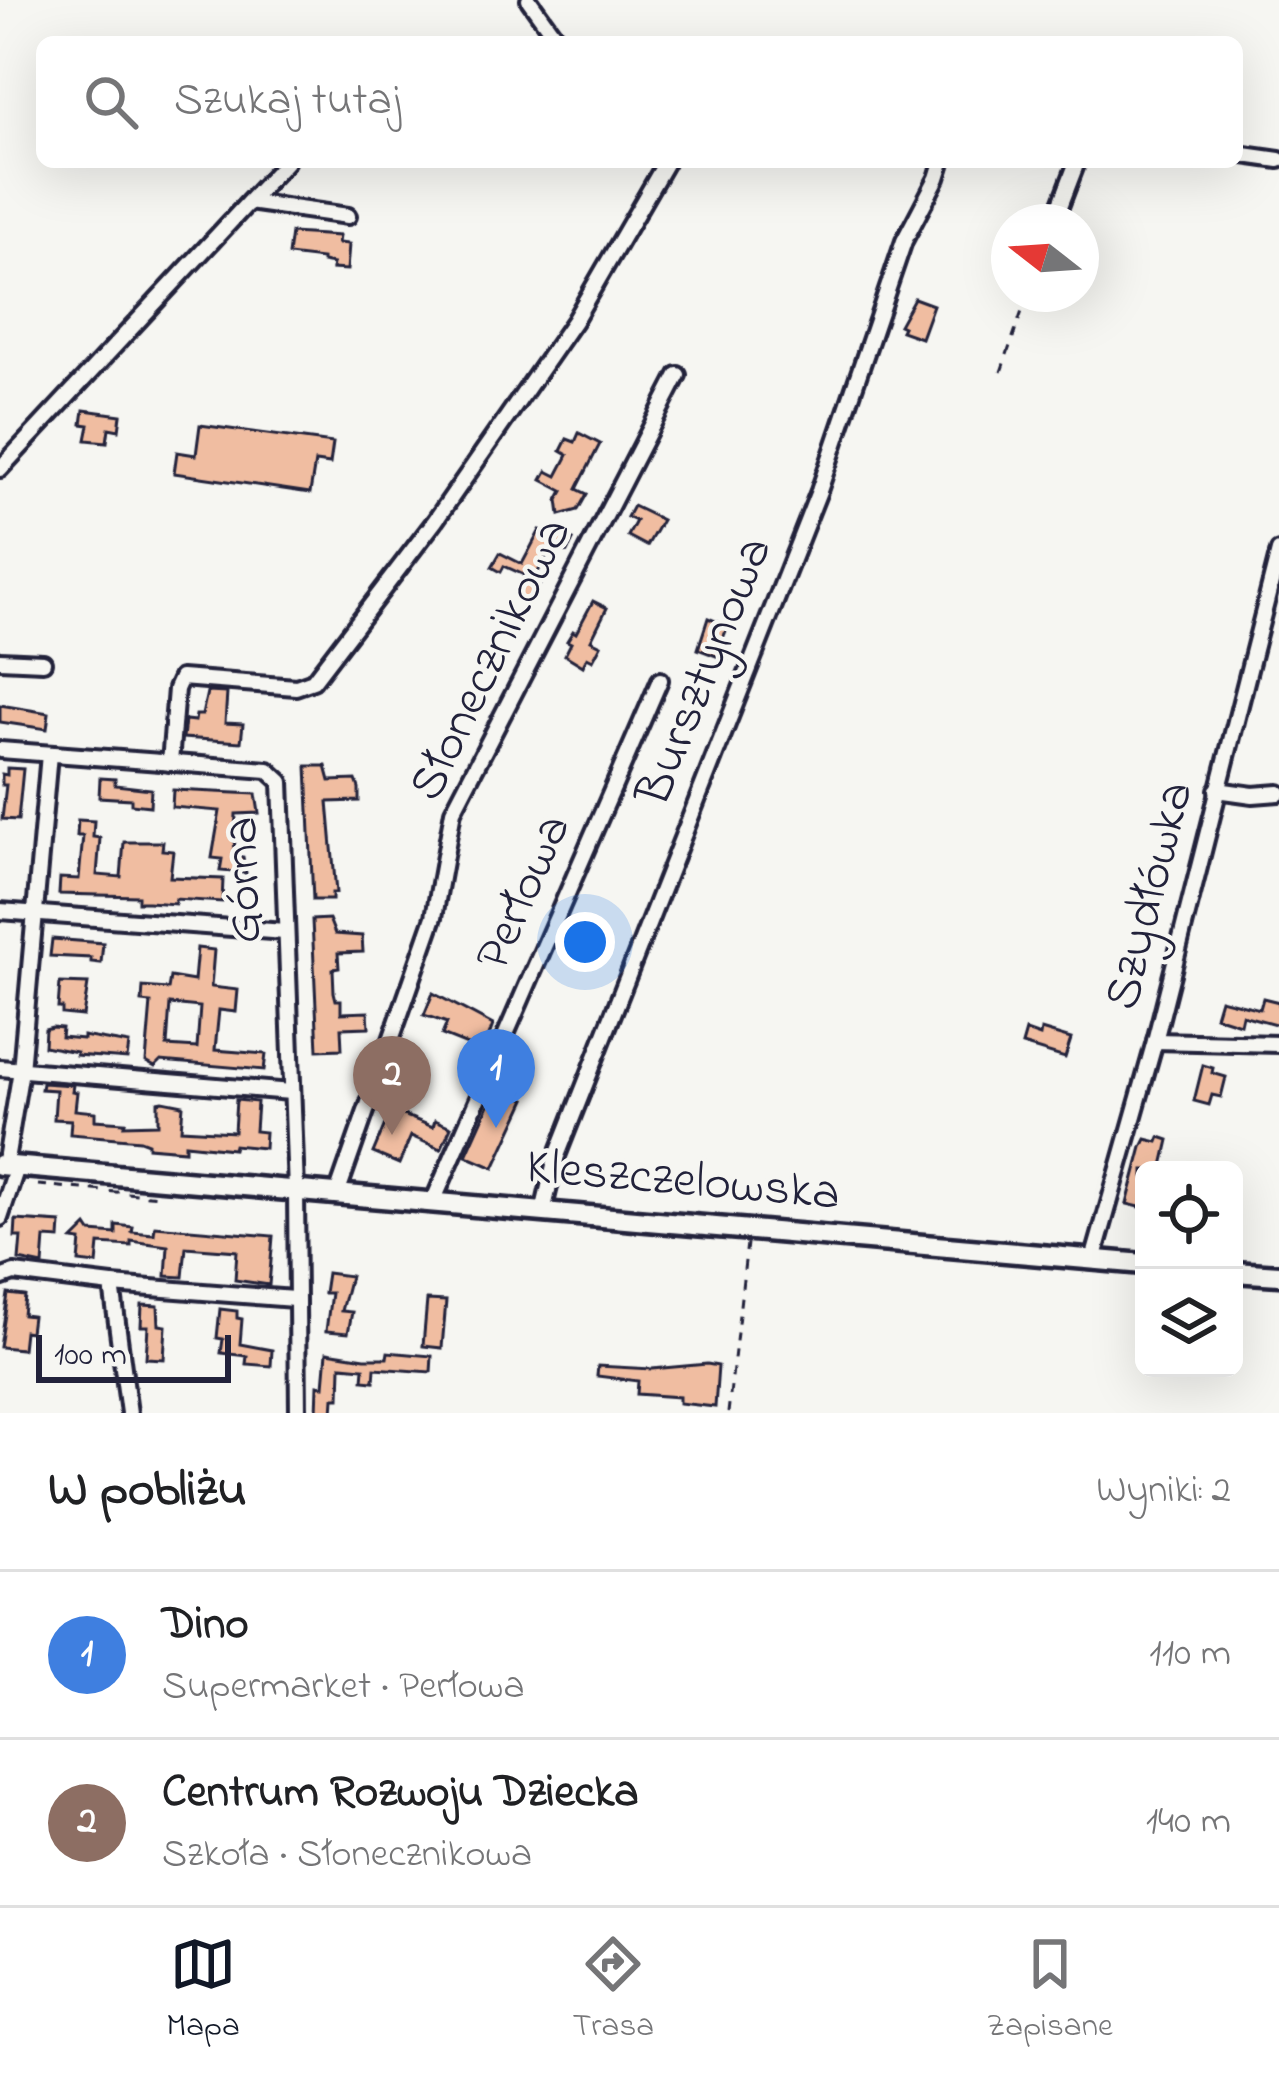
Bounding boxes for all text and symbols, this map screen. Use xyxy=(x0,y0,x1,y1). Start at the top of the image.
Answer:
search box xyxy=(36,36,1243,168)
icon: search xyxy=(78,69,144,135)
text: Szukaj tutaj xyxy=(174,69,401,135)
north arrow xyxy=(991,204,1099,312)
street label: Słonecznikowa xyxy=(391,506,593,814)
street label: Bursztynowa xyxy=(617,526,794,820)
street label: Szydłówka xyxy=(1086,774,1216,1018)
street label: Perłowa xyxy=(457,803,593,983)
street label: Górna xyxy=(205,815,285,945)
your location xyxy=(555,912,615,972)
pin: 1 xyxy=(457,1029,535,1128)
pin: 2 xyxy=(353,1036,431,1135)
street label: Kleszczelowska xyxy=(523,1131,843,1233)
map controls xyxy=(1135,1161,1243,1377)
button: locate xyxy=(1135,1161,1243,1269)
button: layers xyxy=(1135,1269,1243,1377)
scale bar xyxy=(36,1329,231,1382)
text: 100 m xyxy=(54,1332,127,1380)
text: W pobliżu xyxy=(48,1454,247,1529)
text: Wyniki: 2 xyxy=(1096,1463,1231,1520)
text: Dino xyxy=(162,1593,249,1659)
text: 1 xyxy=(81,1626,93,1683)
text: 110 m xyxy=(1149,1626,1231,1683)
text: Supermarket · Perłowa xyxy=(162,1659,524,1716)
text: Centrum Rozwoju Dziecka xyxy=(162,1761,639,1827)
text: 2 xyxy=(77,1794,97,1851)
text: 140 m xyxy=(1146,1794,1231,1851)
text: Szkoła · Słonecznikowa xyxy=(162,1827,532,1884)
tab: Mapa xyxy=(166,1931,240,2051)
tab: Trasa xyxy=(572,1931,654,2051)
tab: Zapisane xyxy=(987,1931,1113,2051)

